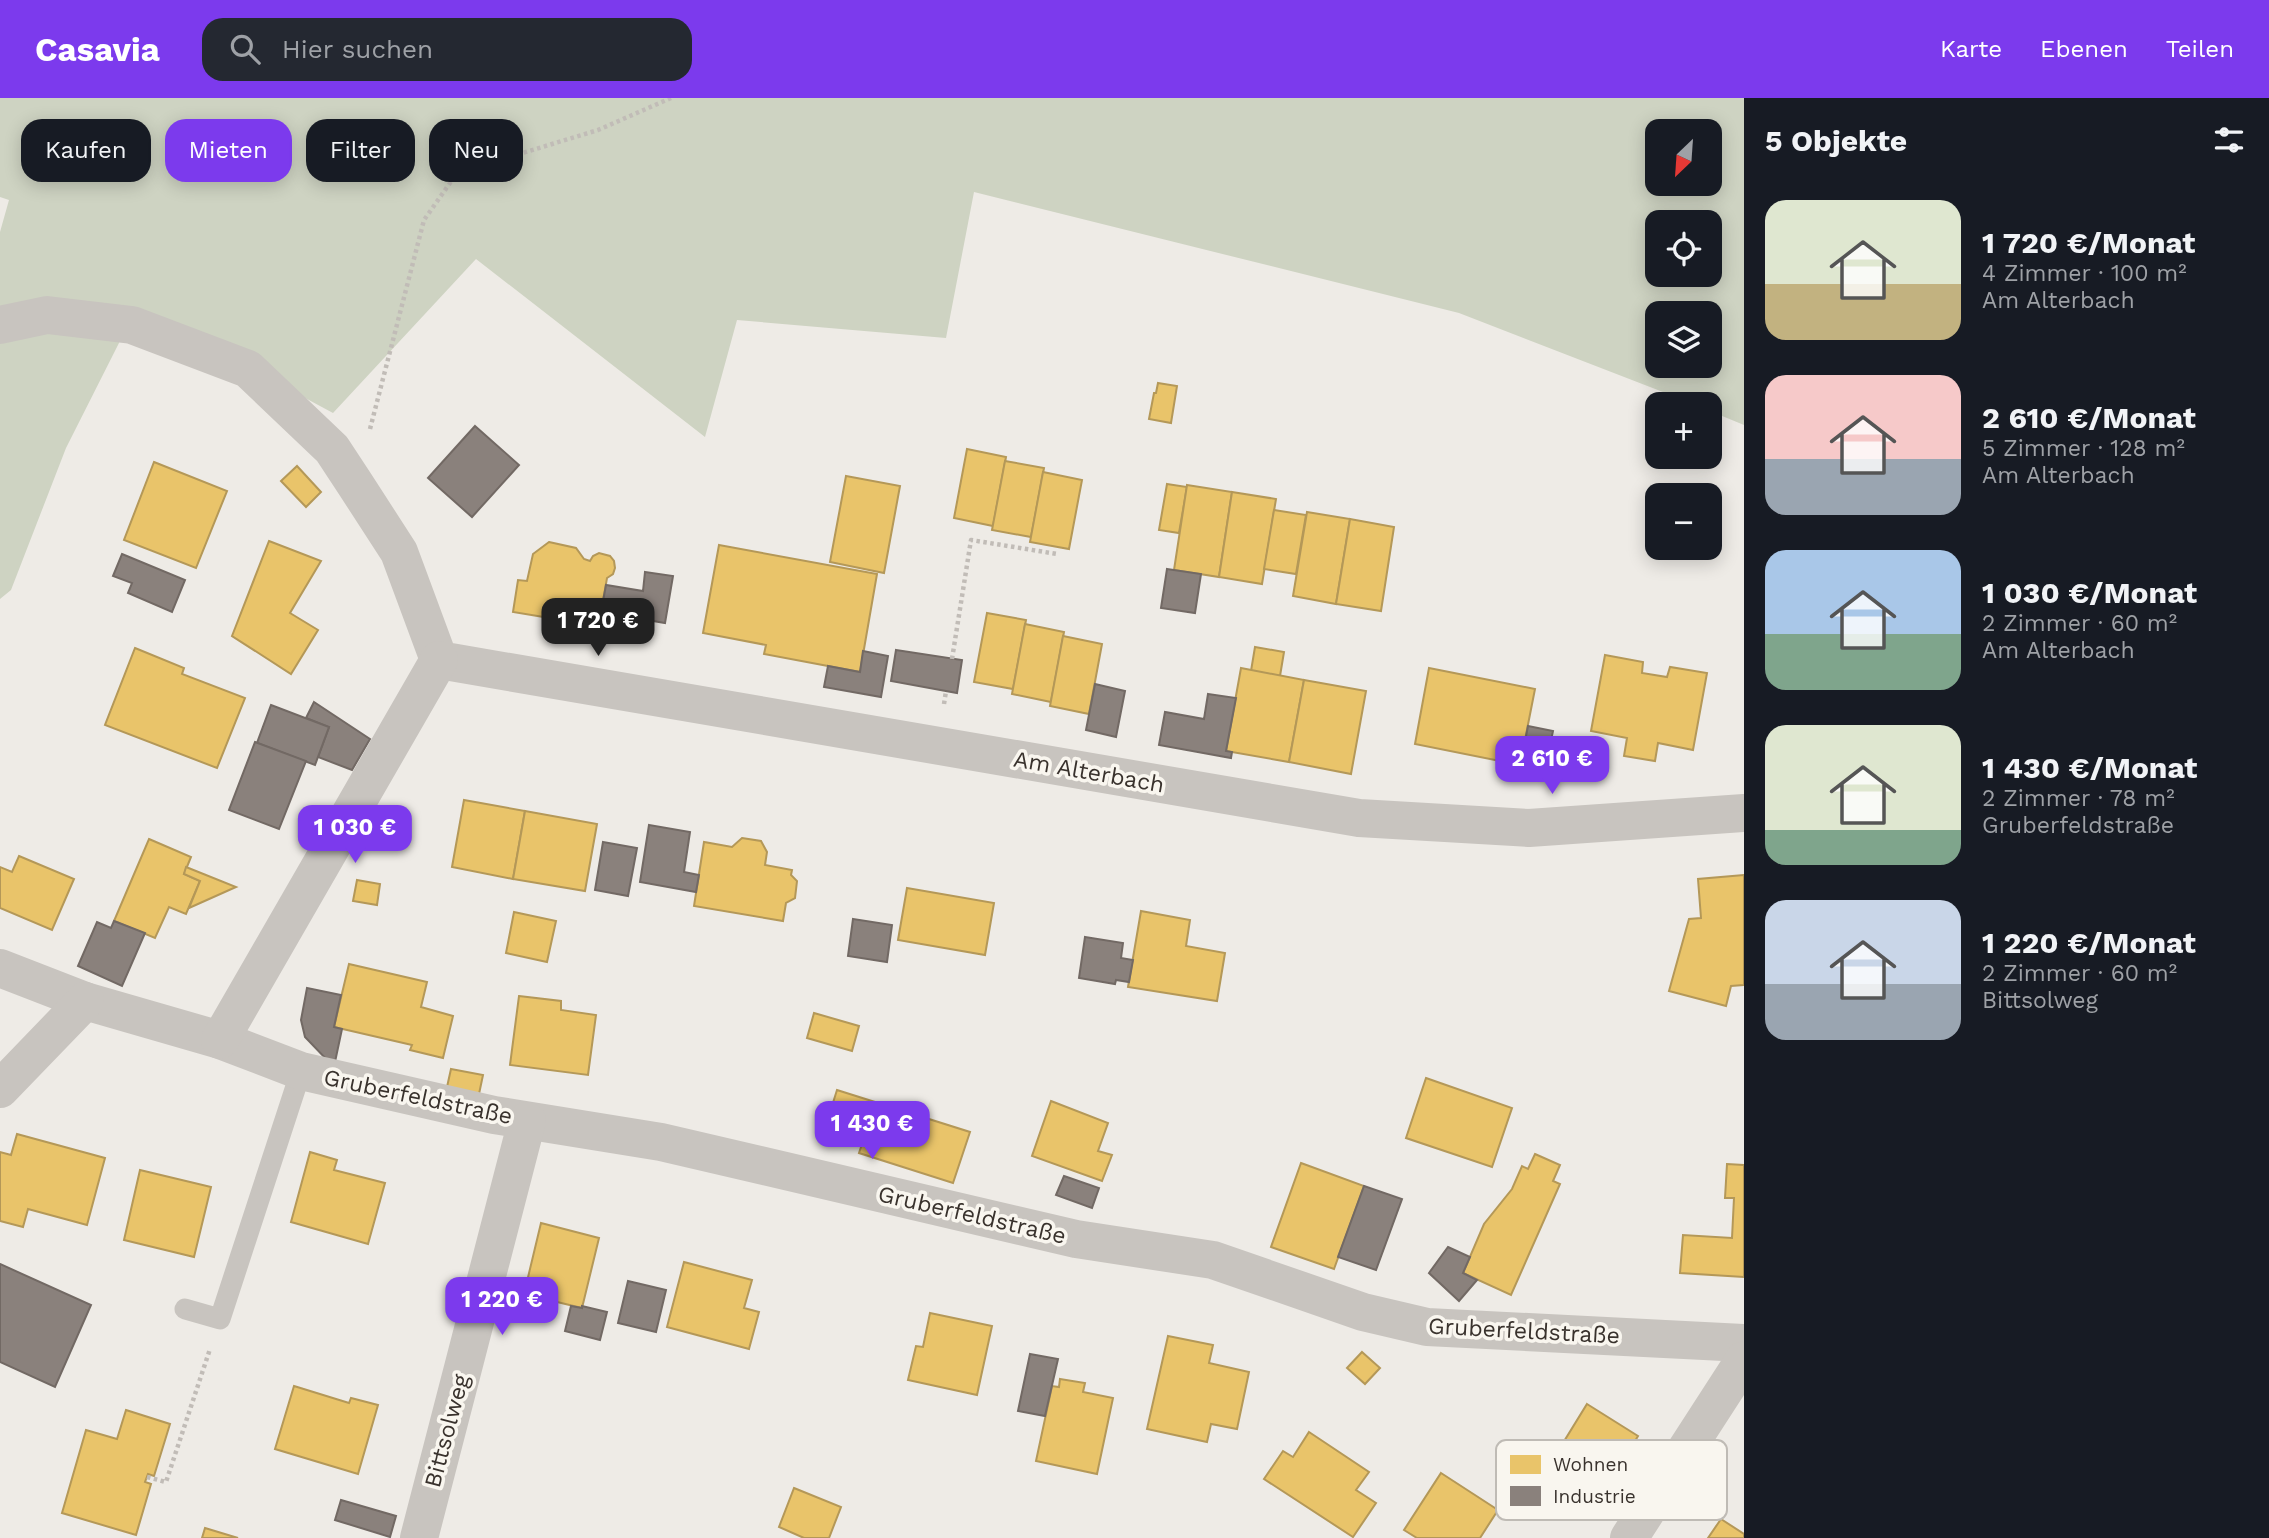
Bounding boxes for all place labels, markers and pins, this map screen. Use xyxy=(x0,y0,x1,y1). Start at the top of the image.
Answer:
pin: 1 720 € xyxy=(533,598,663,658)
pin: 2 610 € xyxy=(1487,736,1617,796)
pin: 1 030 € xyxy=(290,806,420,865)
pin: 1 430 € xyxy=(807,1102,937,1161)
pin: 1 220 € xyxy=(437,1278,567,1337)

